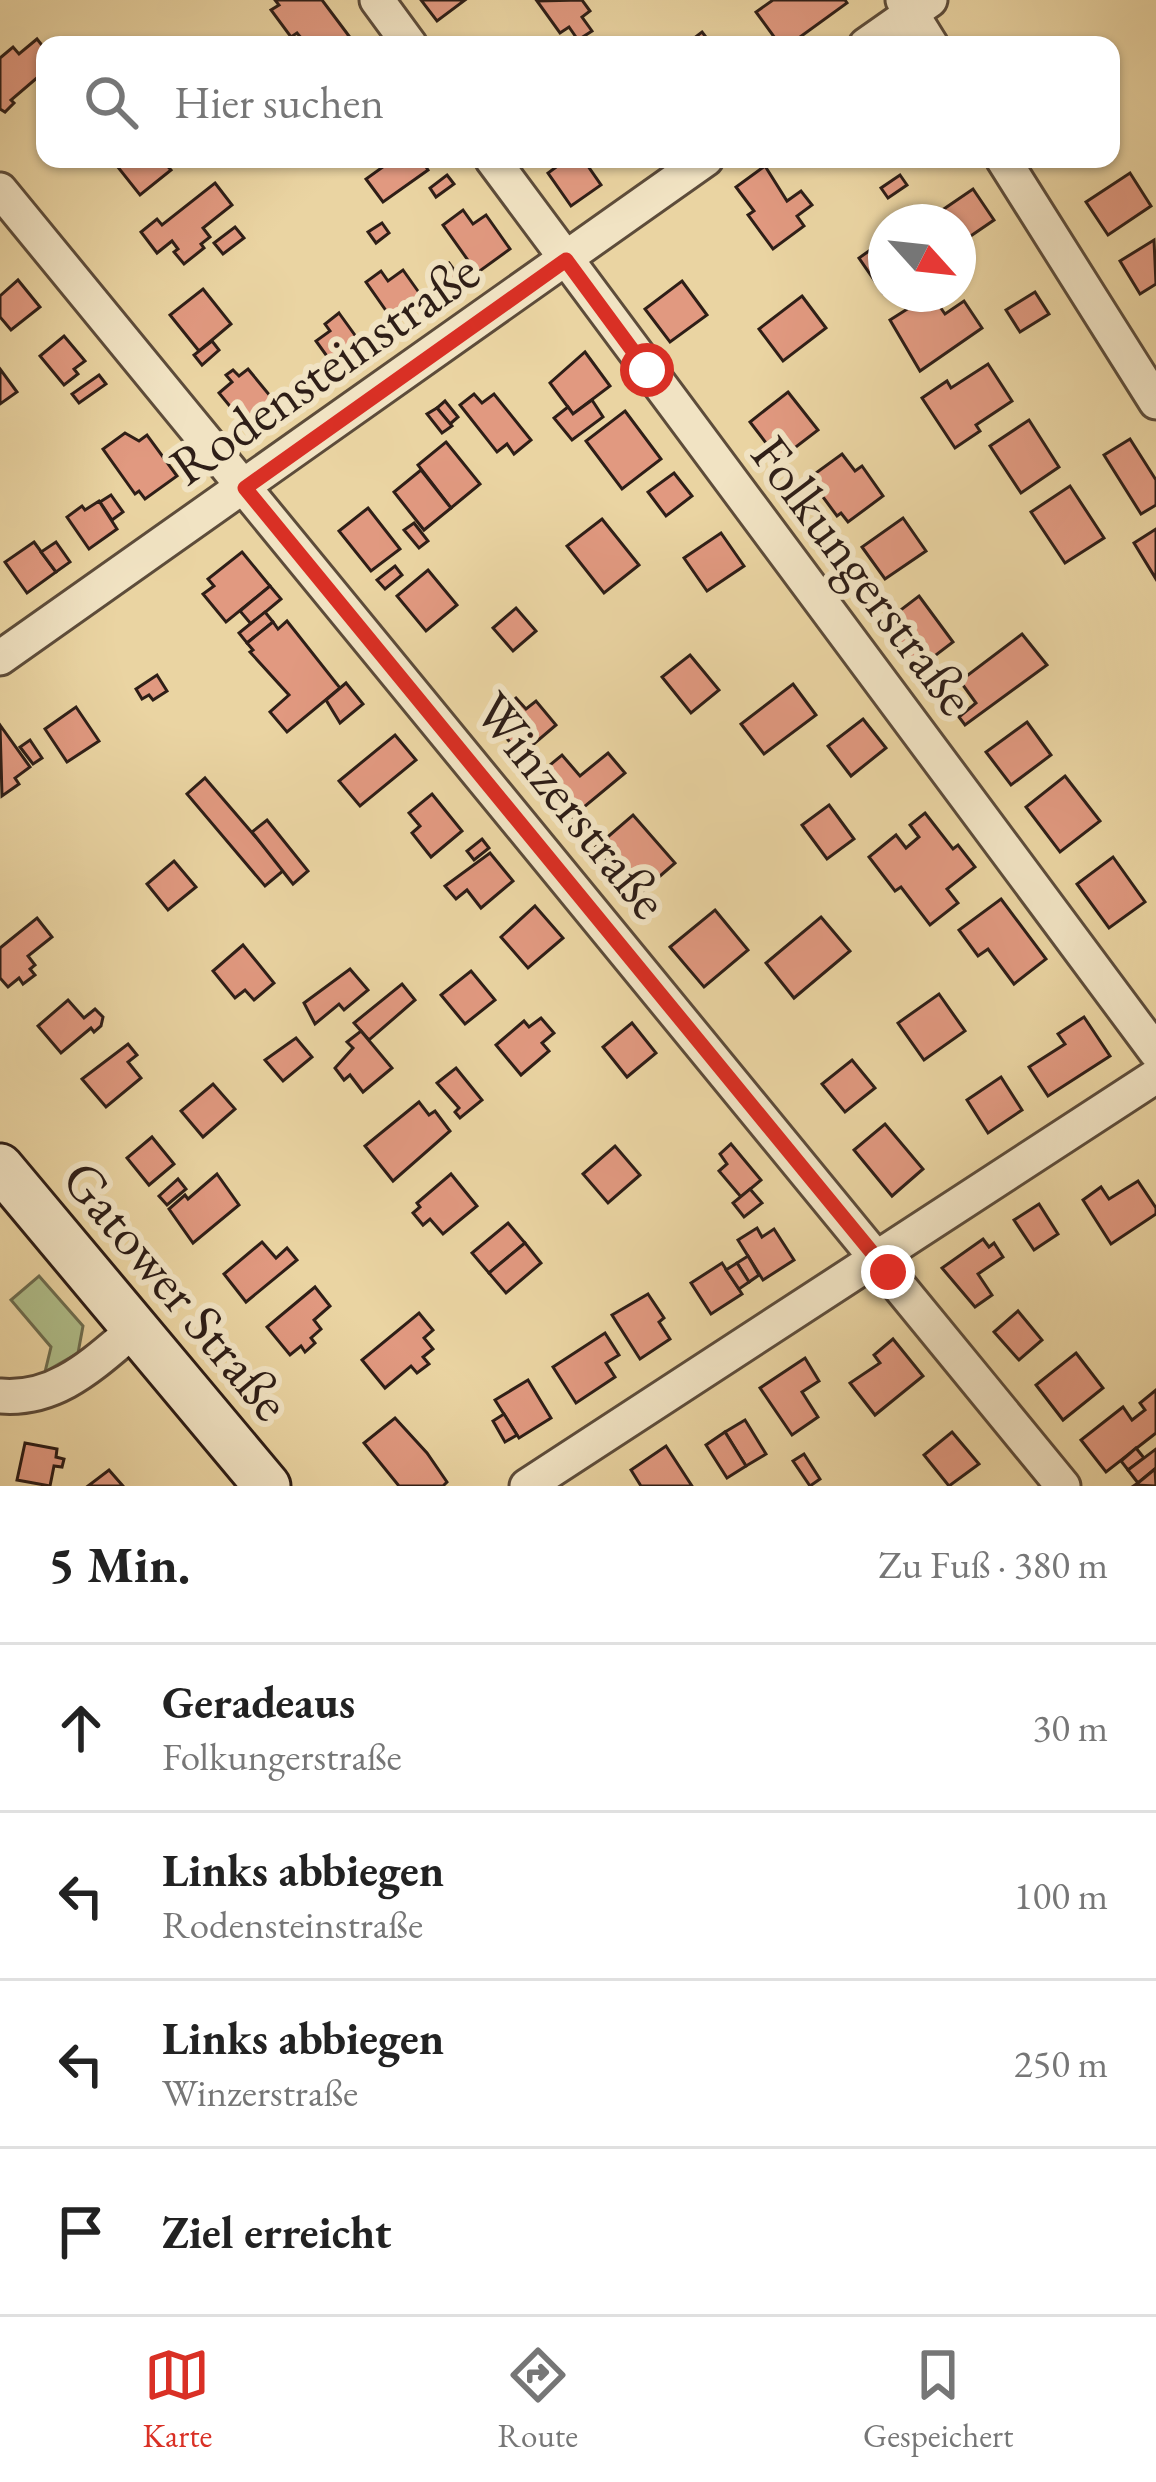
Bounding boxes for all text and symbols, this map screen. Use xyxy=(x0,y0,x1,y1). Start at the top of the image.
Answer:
search box xyxy=(36,36,1120,168)
icon: search xyxy=(78,69,144,135)
text: Hier suchen xyxy=(174,73,384,131)
north arrow xyxy=(868,204,976,312)
street label: Rodensteinstraße xyxy=(156,236,492,500)
route start xyxy=(620,343,674,397)
street label: Folkungerstraße xyxy=(736,421,992,729)
street label: Winzerstraße xyxy=(459,677,685,933)
street label: Gatower Straße xyxy=(48,1145,306,1435)
route end xyxy=(861,1245,915,1299)
text: 5 Min. xyxy=(48,1531,190,1597)
text: Zu Fuß · 380 m xyxy=(878,1539,1108,1590)
text: Geradeaus xyxy=(162,1673,355,1731)
icon: ahead xyxy=(48,1695,114,1761)
text: 30 m xyxy=(1032,1702,1108,1753)
text: Folkungerstraße xyxy=(162,1731,402,1782)
text: Links abbiegen xyxy=(162,1841,444,1899)
icon: left xyxy=(48,1863,114,1929)
text: 100 m xyxy=(1014,1870,1108,1921)
text: Rodensteinstraße xyxy=(162,1899,423,1950)
text: Links abbiegen xyxy=(162,2009,444,2067)
icon: left xyxy=(48,2031,114,2097)
text: 250 m xyxy=(1014,2038,1108,2089)
text: Winzerstraße xyxy=(162,2067,358,2118)
icon: arrive xyxy=(48,2199,114,2265)
text: Ziel erreicht xyxy=(162,2203,391,2261)
tab: Karte xyxy=(143,2342,212,2457)
tab: Route xyxy=(498,2342,578,2457)
tab: Gespeichert xyxy=(863,2342,1013,2457)

